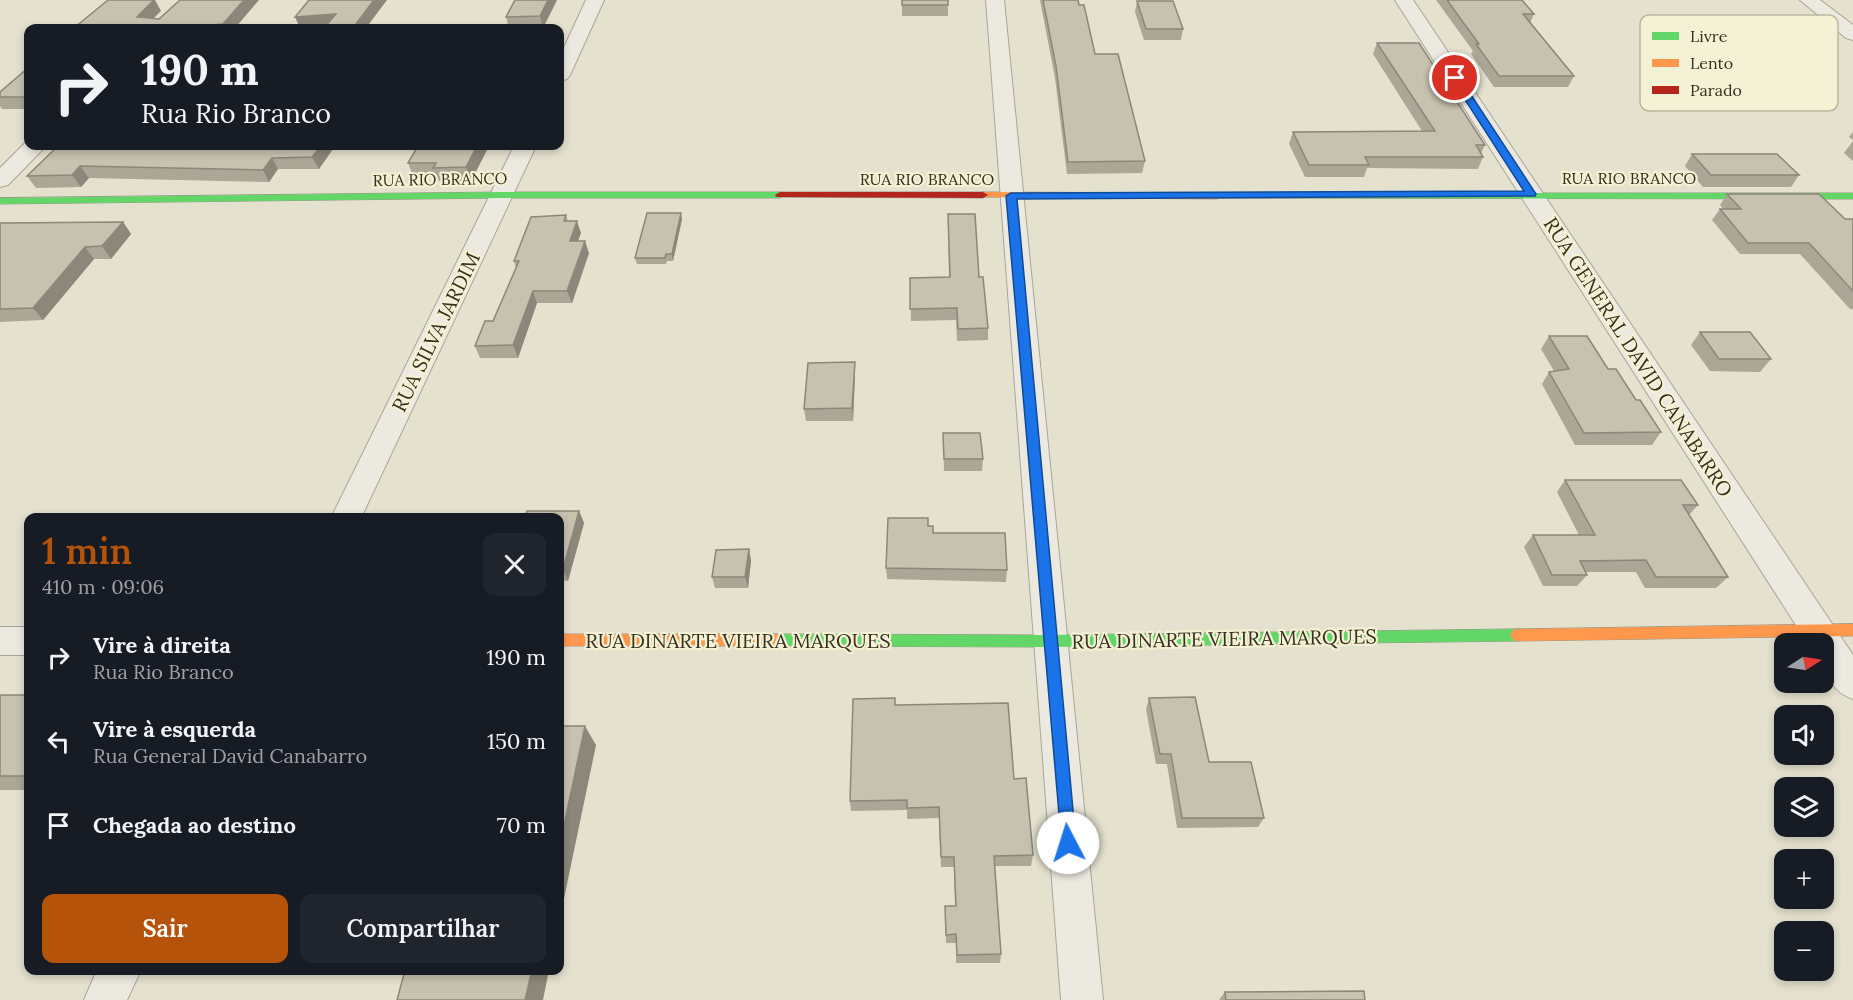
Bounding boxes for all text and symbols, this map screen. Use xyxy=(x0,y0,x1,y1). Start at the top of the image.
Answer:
legend xyxy=(1640,15,1838,111)
text: Livre xyxy=(1690,26,1728,46)
text: 190 m xyxy=(141,43,259,97)
icon: right xyxy=(42,48,120,126)
pin xyxy=(1429,52,1480,103)
text: Lento xyxy=(1690,53,1733,73)
icon: arrive xyxy=(1438,61,1471,94)
text: Parado xyxy=(1690,80,1742,100)
text: Rua Rio Branco xyxy=(141,96,331,130)
street label: RUA RIO BRANCO xyxy=(372,168,508,190)
street label: RUA RIO BRANCO xyxy=(1562,168,1696,188)
street label: RUA RIO BRANCO xyxy=(860,169,994,189)
street label: RUA GENERAL DAVID CANABARRO xyxy=(1538,212,1738,501)
street label: RUA SILVA JARDIM xyxy=(386,248,485,416)
text: 1 min xyxy=(42,528,132,574)
button: close xyxy=(483,533,546,596)
text: 410 m · 09:06 xyxy=(42,574,164,599)
street label: RUA DINARTE VIEIRA MARQUES xyxy=(1071,623,1377,654)
street label: RUA DINARTE VIEIRA MARQUES xyxy=(585,628,891,653)
text: Vire à direita xyxy=(93,631,231,659)
north arrow xyxy=(1774,633,1834,693)
map controls xyxy=(1774,633,1834,981)
icon: right xyxy=(42,641,75,674)
text: 190 m xyxy=(486,643,546,671)
text: Rua Rio Branco xyxy=(93,659,234,684)
button: sound xyxy=(1774,705,1834,765)
text: Vire à esquerda xyxy=(93,715,256,743)
icon: left xyxy=(42,725,75,758)
text: 150 m xyxy=(487,727,546,755)
text: Rua General David Canabarro xyxy=(93,743,367,768)
button: layers xyxy=(1774,777,1834,837)
icon: arrive xyxy=(42,809,75,842)
text: Chegada ao destino xyxy=(93,811,296,839)
text: 70 m xyxy=(497,811,546,839)
position arrow xyxy=(1036,811,1100,875)
button: + xyxy=(1774,849,1834,909)
button: Sair xyxy=(42,894,288,963)
button: Compartilhar xyxy=(300,894,546,963)
button: − xyxy=(1774,921,1834,981)

